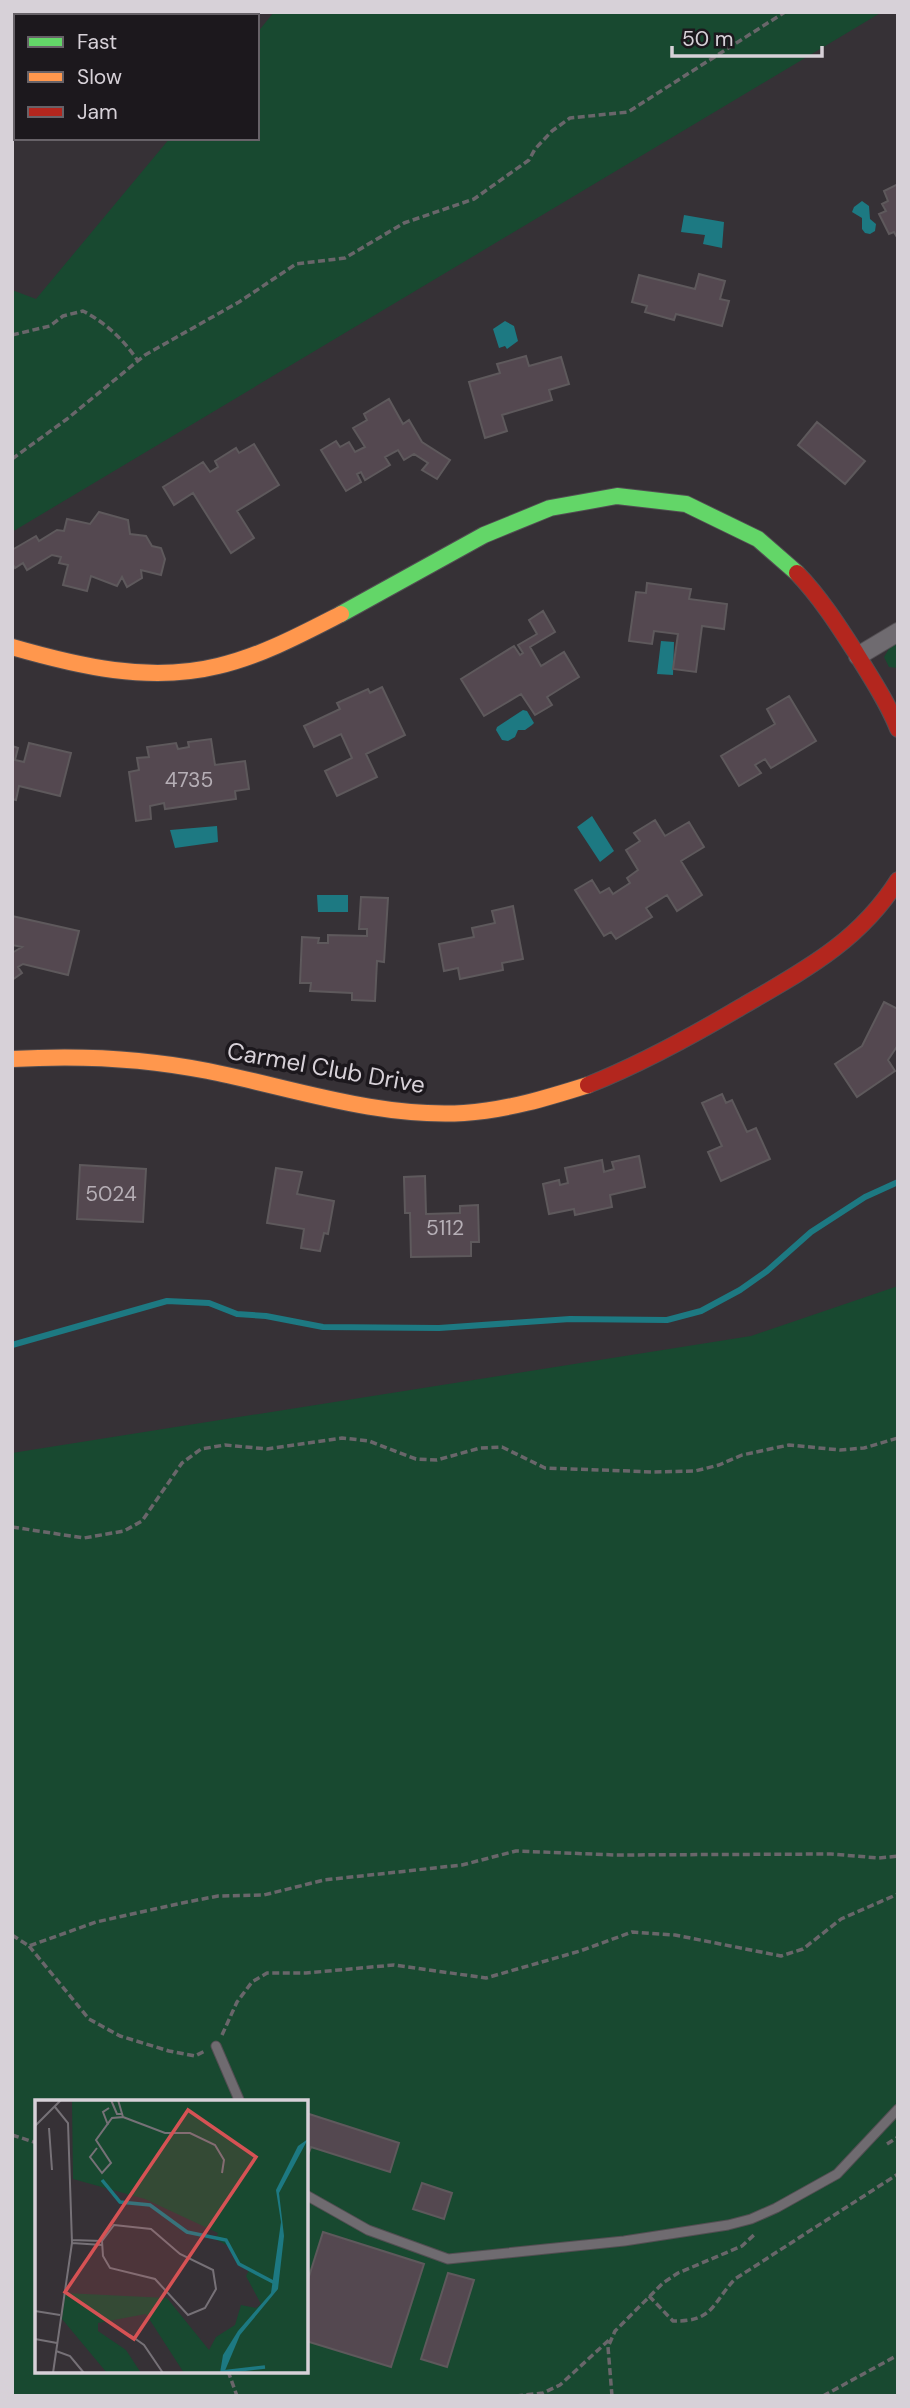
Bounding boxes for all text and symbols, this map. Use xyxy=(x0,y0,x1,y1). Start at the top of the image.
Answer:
legend xyxy=(14,14,259,140)
scale bar xyxy=(672,14,822,58)
text: 50 m xyxy=(682,25,733,53)
text: Fast xyxy=(77,28,117,56)
text: Slow xyxy=(77,63,122,91)
text: Jam xyxy=(77,98,118,126)
house number: 4735 xyxy=(165,766,213,794)
street label: Carmel Club Drive xyxy=(225,1035,427,1100)
house number: 5024 xyxy=(85,1180,137,1208)
house number: 5112 xyxy=(426,1214,464,1242)
inset map xyxy=(35,2100,308,2373)

